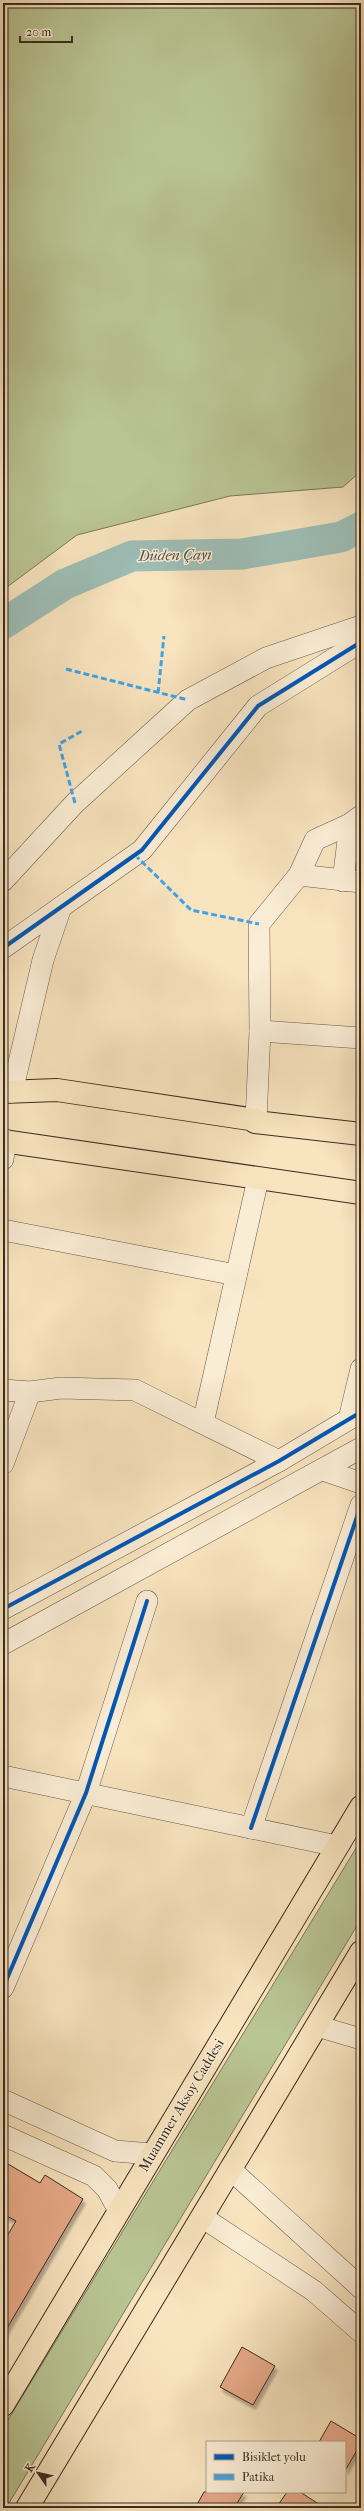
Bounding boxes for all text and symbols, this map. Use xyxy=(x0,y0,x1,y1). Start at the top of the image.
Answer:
scale bar xyxy=(20,18,72,44)
text: 20 m xyxy=(26,25,51,39)
water label: Düden Çayı xyxy=(137,545,212,565)
street label: Muammer Aksoy Caddesi xyxy=(135,2036,228,2175)
legend xyxy=(206,2441,346,2493)
text: Bisiklet yolu xyxy=(242,2450,306,2464)
north arrow xyxy=(18,2453,58,2493)
text: K xyxy=(22,2460,38,2475)
text: Patika xyxy=(242,2470,275,2484)

